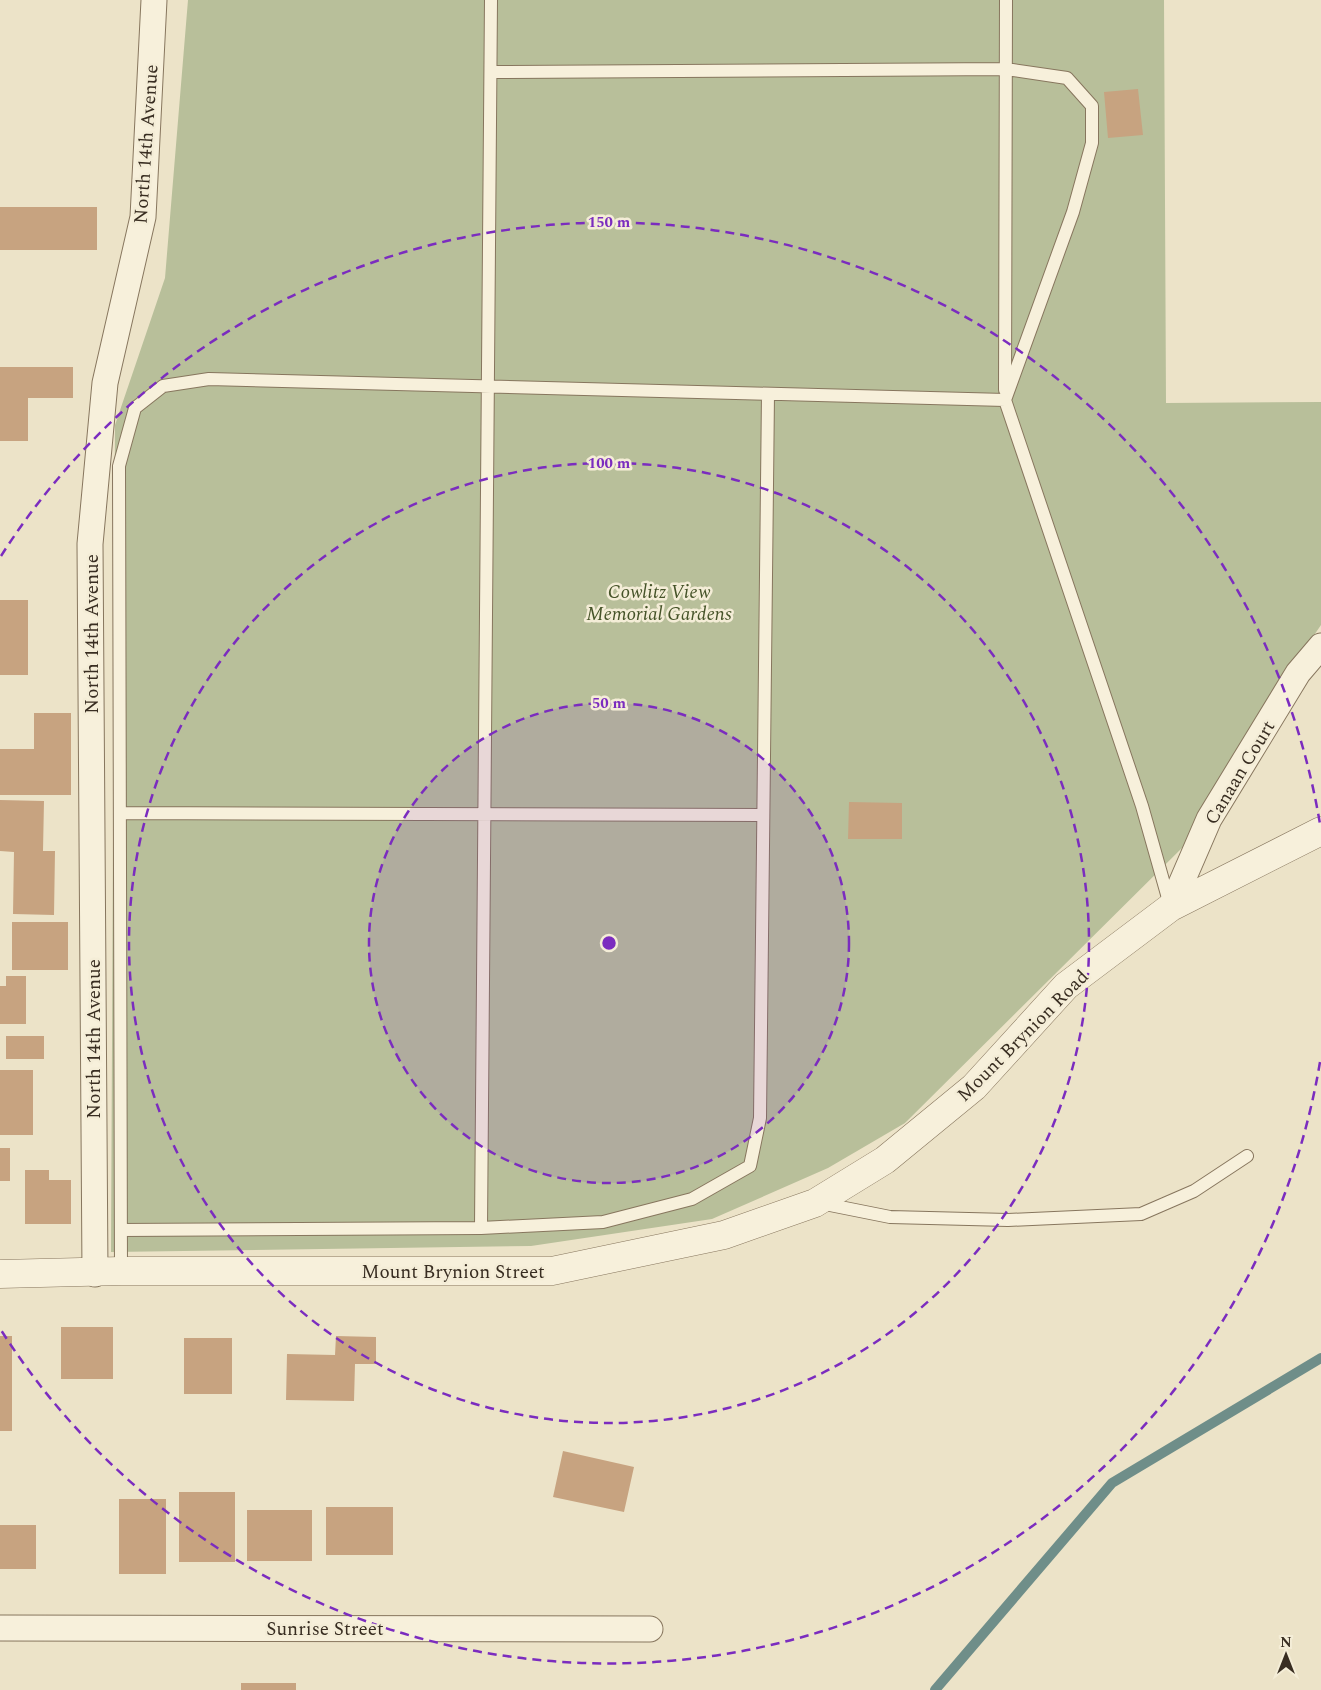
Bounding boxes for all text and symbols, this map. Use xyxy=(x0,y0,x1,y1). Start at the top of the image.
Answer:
street label: North 14th Avenue xyxy=(126,63,167,225)
text: 150 m xyxy=(588,211,631,234)
text: 100 m xyxy=(588,452,631,475)
street label: North 14th Avenue xyxy=(78,554,107,714)
park label: Cowlitz View Memorial Gardens xyxy=(586,578,732,629)
text: 50 m xyxy=(592,692,627,715)
street label: Canaan Court xyxy=(1198,715,1283,831)
centre of rings xyxy=(600,934,618,952)
street label: North 14th Avenue xyxy=(80,959,109,1119)
street label: Mount Brynion Road xyxy=(950,963,1096,1109)
street label: Mount Brynion Street xyxy=(361,1258,545,1287)
street label: Sunrise Street xyxy=(266,1615,384,1644)
north arrow xyxy=(1261,1630,1311,1680)
text: N xyxy=(1280,1632,1292,1653)

